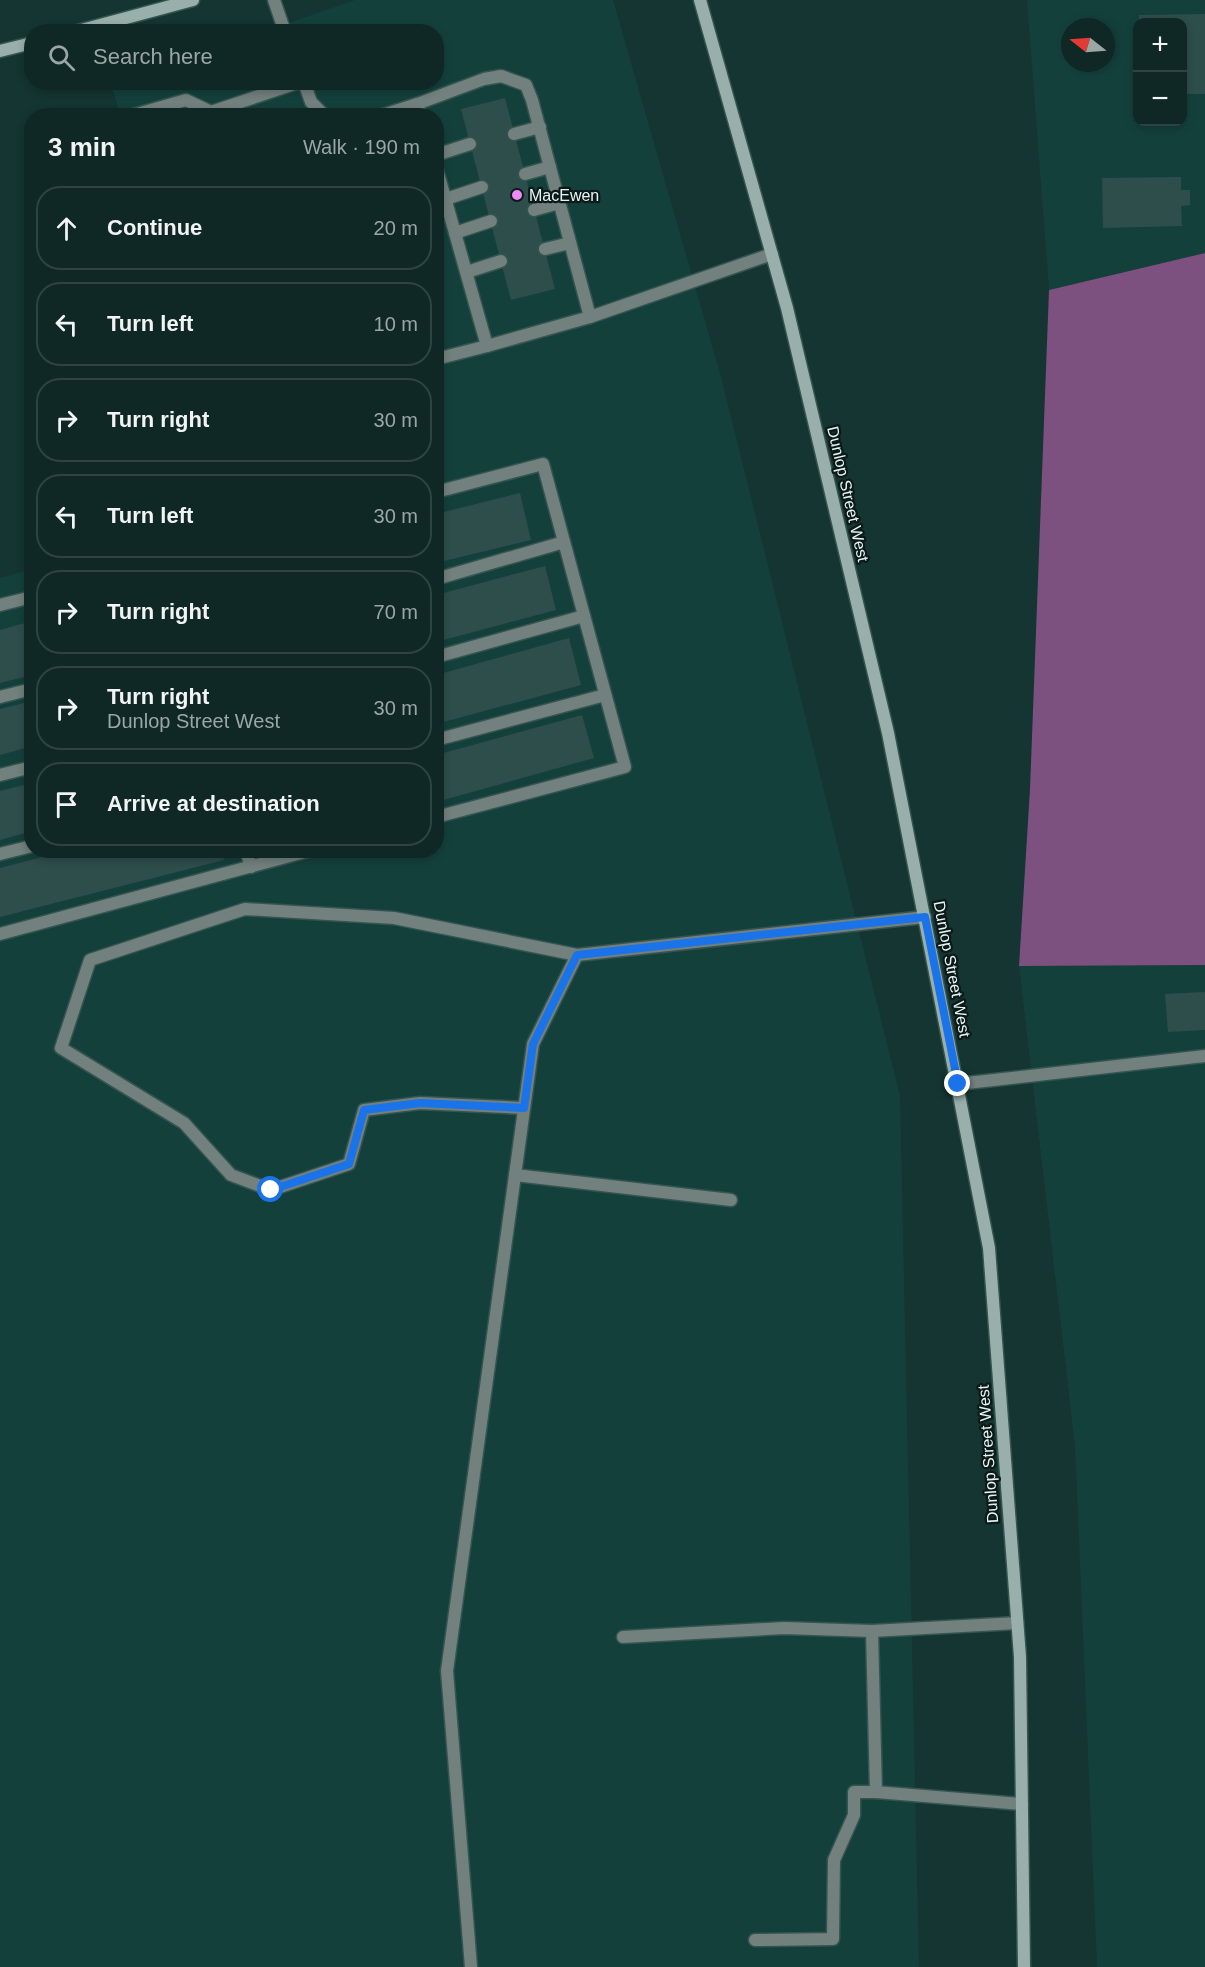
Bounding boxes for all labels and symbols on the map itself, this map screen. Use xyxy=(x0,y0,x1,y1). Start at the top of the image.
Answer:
north arrow xyxy=(1061,18,1115,72)
place label: MacEwen xyxy=(529,187,599,204)
marker: MacEwen xyxy=(510,188,524,202)
street label: Dunlop Street West xyxy=(824,425,872,564)
street label: Dunlop Street West xyxy=(930,899,974,1039)
route end xyxy=(944,1070,970,1096)
route start xyxy=(257,1176,283,1202)
street label: Dunlop Street West xyxy=(975,1384,1001,1524)

